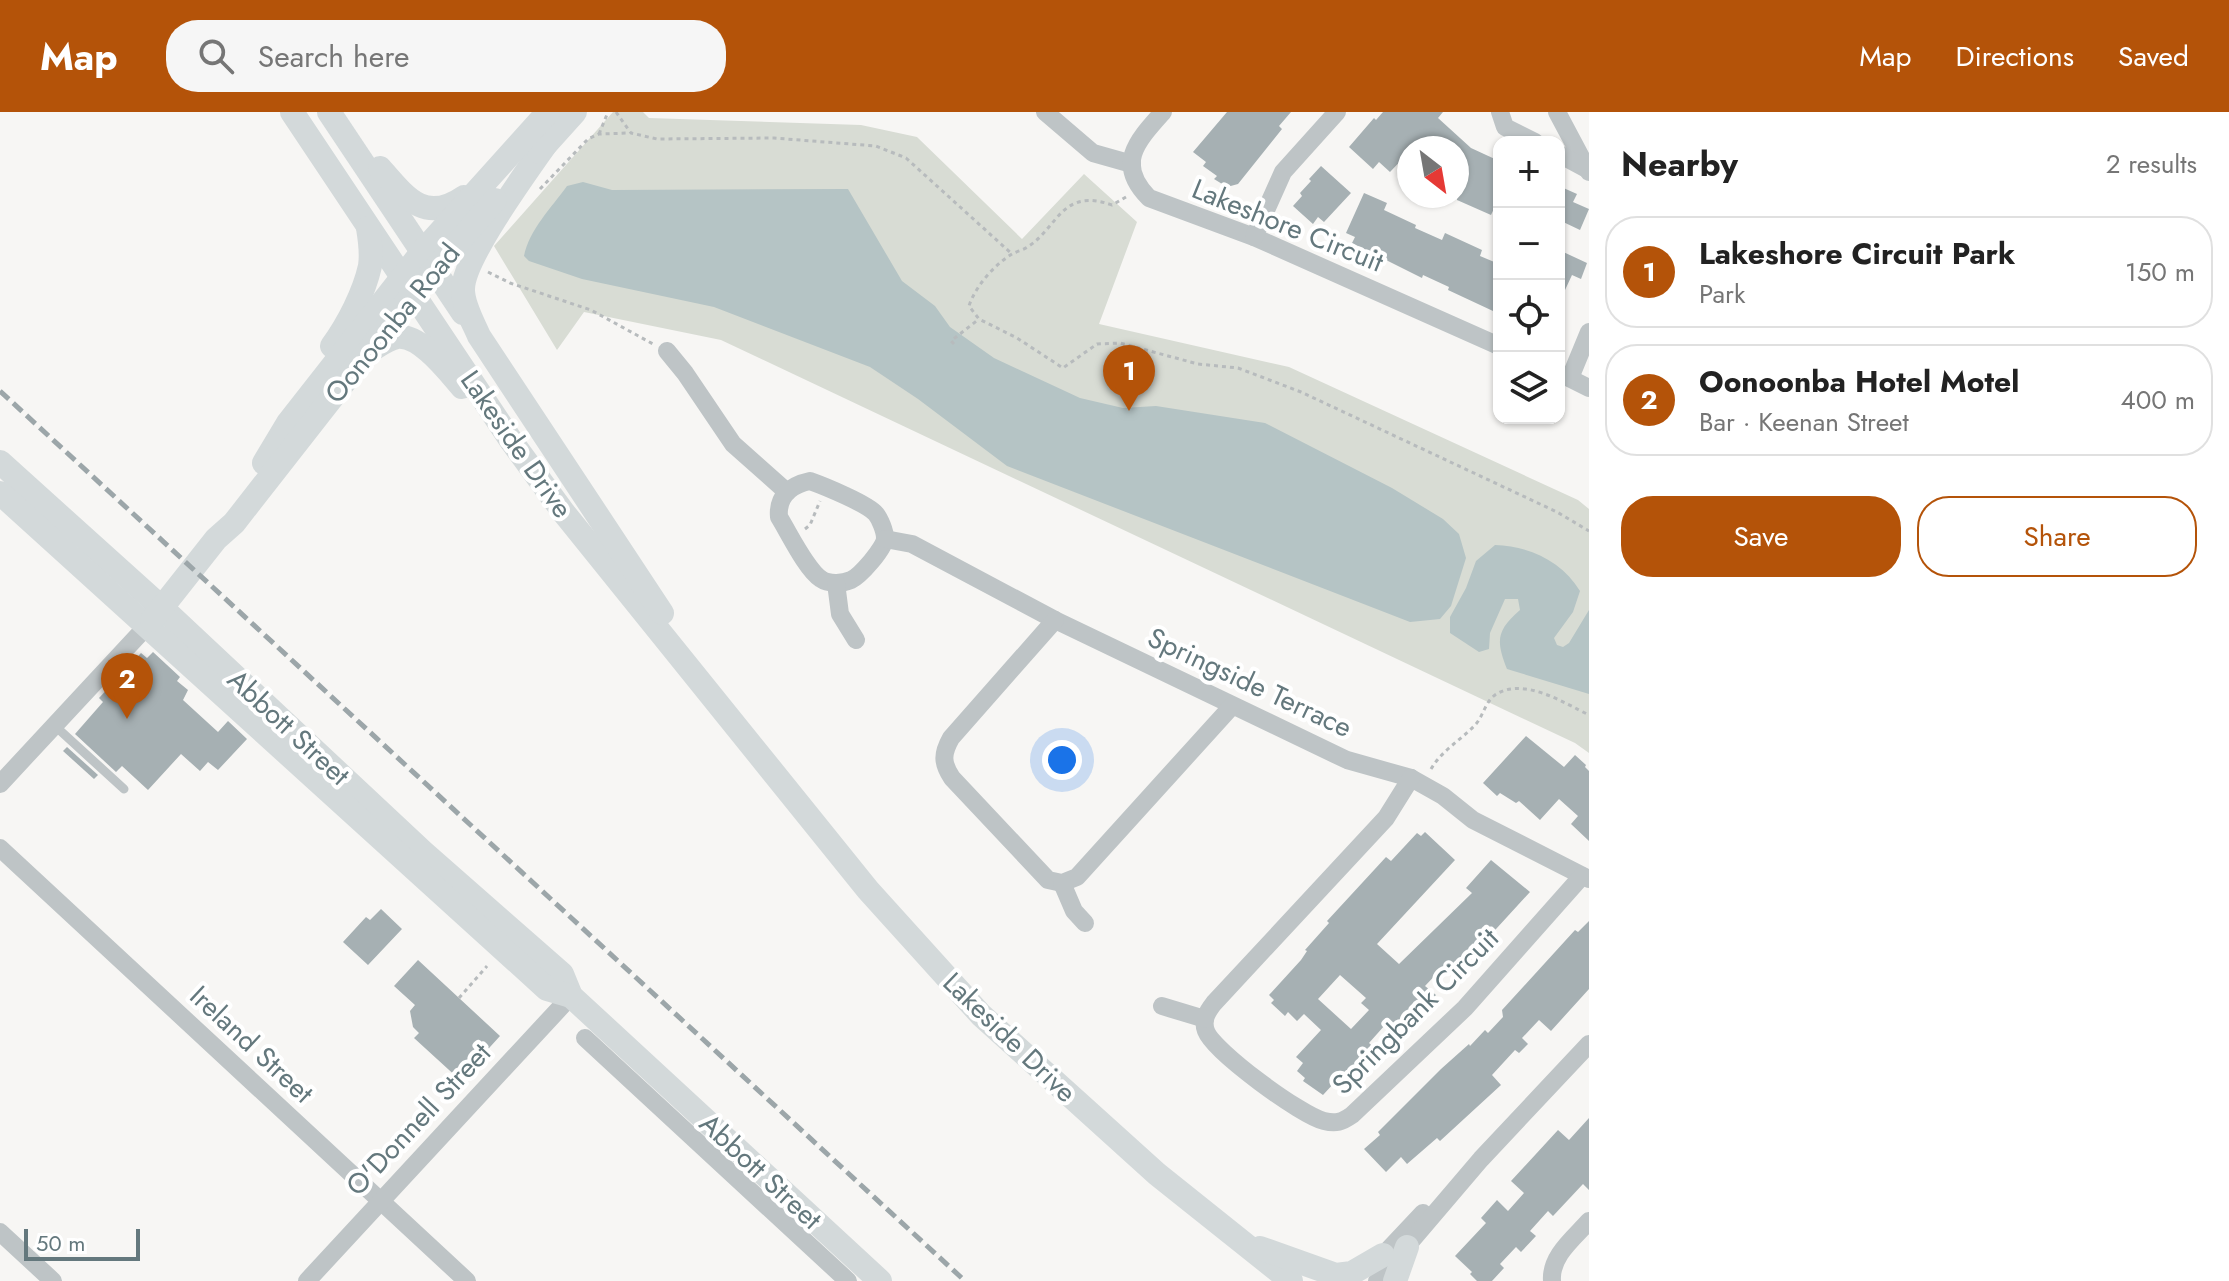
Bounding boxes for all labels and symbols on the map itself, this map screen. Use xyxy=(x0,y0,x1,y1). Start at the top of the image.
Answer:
north arrow xyxy=(1397,136,1469,208)
street label: Lakeshore Circuit xyxy=(1186,168,1390,283)
street label: Oonoonba Road xyxy=(315,234,470,412)
pin: 1 xyxy=(1103,345,1155,411)
street label: Lakeside Drive xyxy=(450,362,583,526)
street label: Springside Terrace xyxy=(1141,617,1359,748)
pin: 2 xyxy=(101,653,153,719)
street label: Abbott Street xyxy=(218,660,359,795)
your location xyxy=(1042,740,1082,780)
street label: Springbank Circuit xyxy=(1323,918,1508,1104)
street label: Lakeside Drive xyxy=(934,963,1086,1112)
street label: Ireland Street xyxy=(181,976,323,1113)
street label: O'Donnell Street xyxy=(336,1033,500,1205)
street label: Abbott Street xyxy=(690,1104,831,1239)
scale bar xyxy=(24,1225,140,1261)

